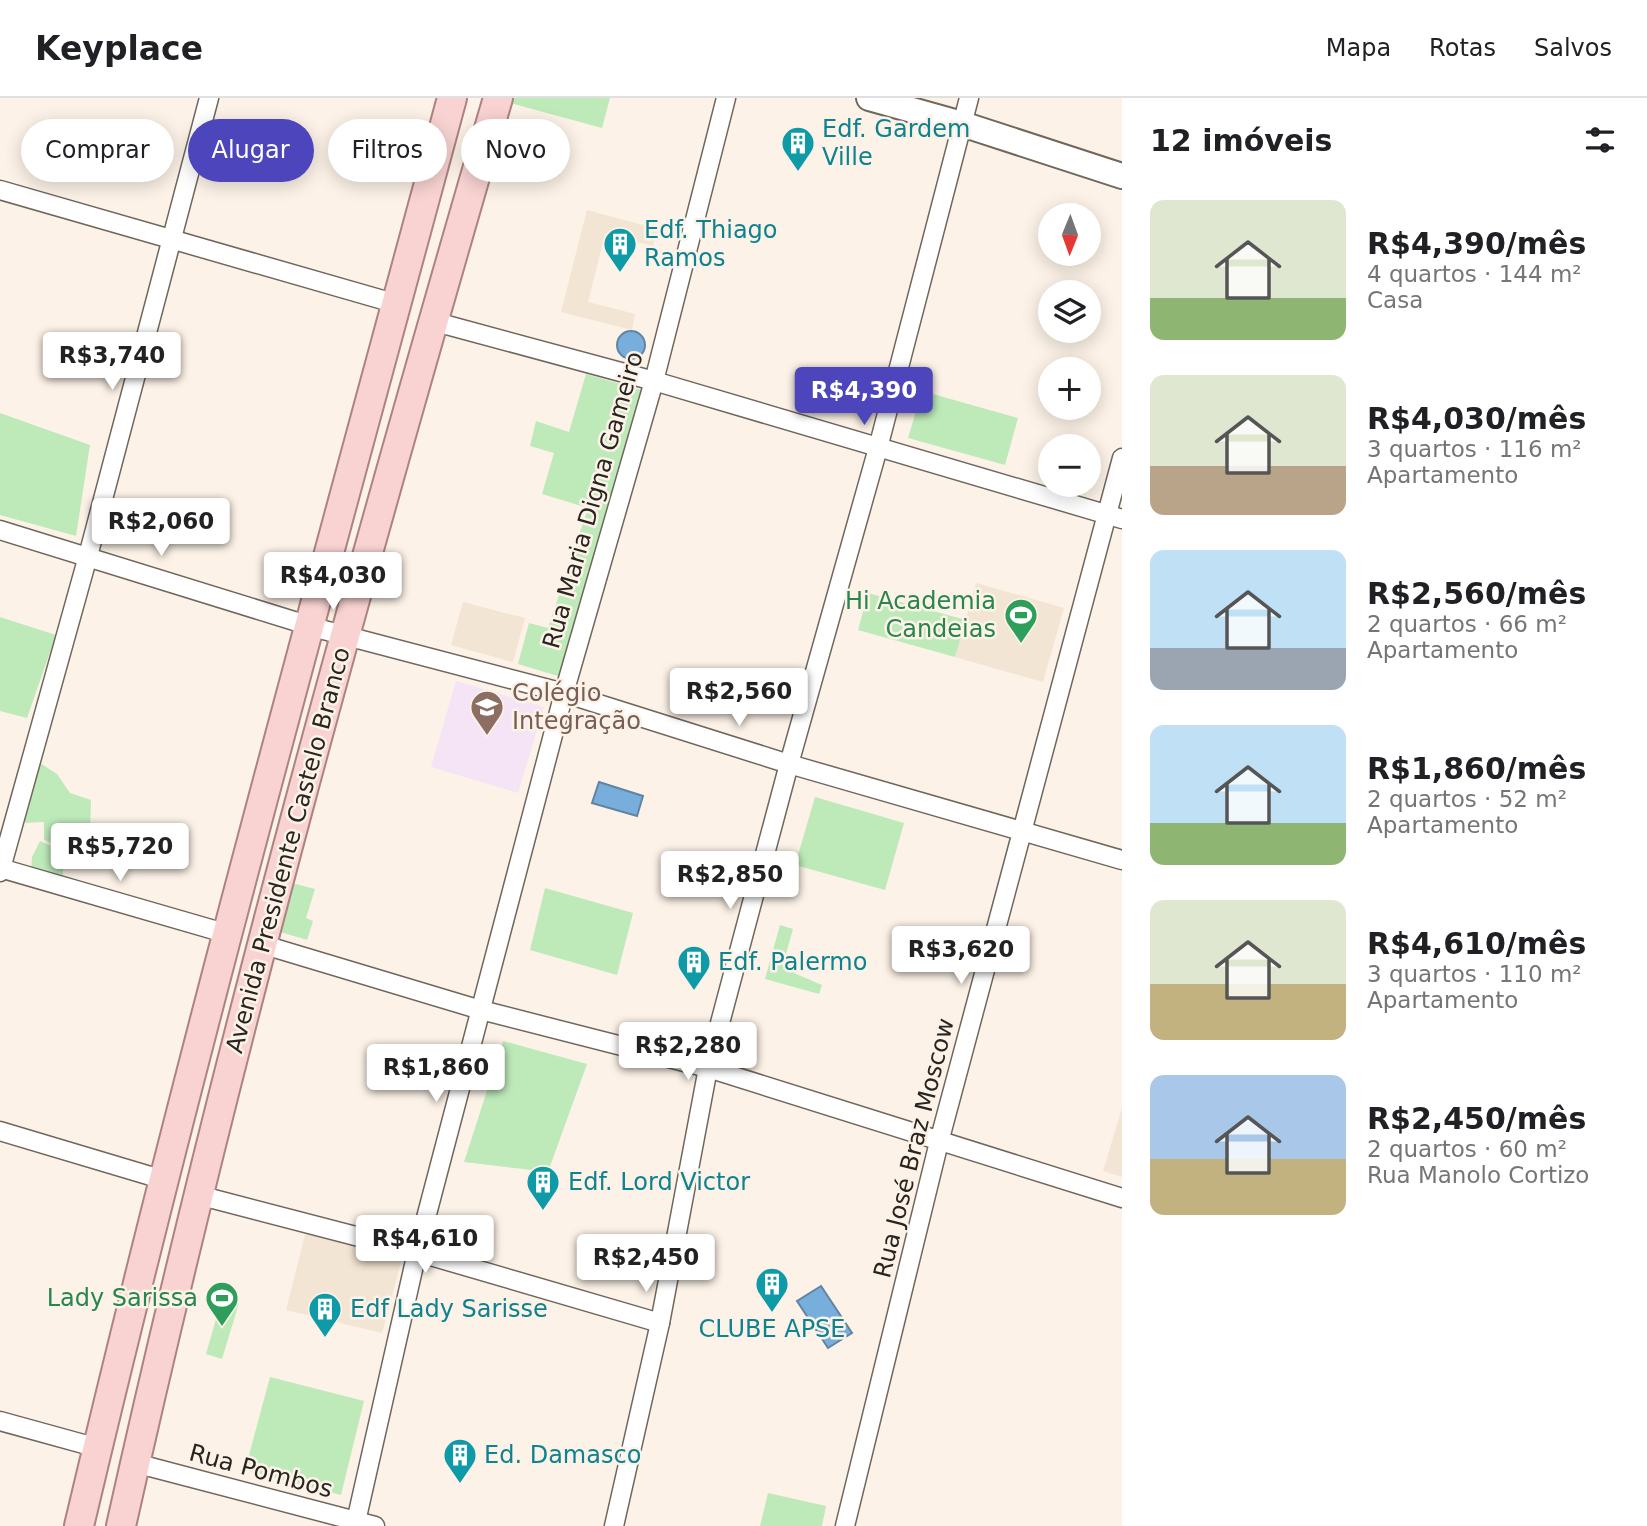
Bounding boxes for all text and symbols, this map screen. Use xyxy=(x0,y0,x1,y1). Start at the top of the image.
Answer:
text: Keyplace xyxy=(35,29,203,68)
text: Mapa xyxy=(1326,34,1391,62)
text: Rotas xyxy=(1429,34,1496,62)
text: Salvos xyxy=(1534,34,1612,62)
place label: Edf. Gardem Ville xyxy=(822,115,971,171)
chip: Comprar xyxy=(21,119,174,182)
chip: Alugar xyxy=(188,119,314,182)
chip: Filtros xyxy=(328,119,447,182)
chip: Novo xyxy=(461,119,570,182)
icon: filters xyxy=(1581,121,1619,159)
text: 12 imóveis xyxy=(1150,123,1332,158)
building icon: Edf. Gardem Ville xyxy=(779,124,817,173)
north arrow xyxy=(1038,203,1101,266)
map controls xyxy=(1038,203,1101,497)
place label: Edf. Thiago Ramos xyxy=(644,216,778,272)
building icon: Edf. Thiago Ramos xyxy=(601,225,639,274)
text: R$4,390/mês xyxy=(1367,226,1586,261)
icon: home xyxy=(1206,228,1290,312)
text: 4 quartos · 144 m² xyxy=(1367,261,1582,287)
button: layers xyxy=(1038,280,1101,343)
text: Casa xyxy=(1367,287,1423,313)
pin: R$3,740 xyxy=(47,332,177,392)
text: R$3,740 xyxy=(59,342,165,368)
street label: Rua Maria Digna Gameiro xyxy=(537,348,649,652)
button: + xyxy=(1038,357,1101,420)
pin: R$4,390 xyxy=(799,368,929,427)
text: R$4,390 xyxy=(811,377,917,403)
text: R$4,030/mês xyxy=(1367,401,1586,436)
icon: home xyxy=(1206,403,1290,487)
button: − xyxy=(1038,434,1101,497)
text: 3 quartos · 116 m² xyxy=(1367,436,1582,462)
text: Apartamento xyxy=(1367,462,1518,488)
pin: R$2,060 xyxy=(96,498,226,558)
text: R$2,060 xyxy=(108,508,214,534)
pin: R$4,030 xyxy=(268,552,398,612)
text: R$4,030 xyxy=(280,562,386,588)
text: R$2,560/mês xyxy=(1367,576,1586,611)
icon: home xyxy=(1206,578,1290,662)
place label: Hi Academia Candeias xyxy=(845,587,996,643)
sports icon: Hi Academia Candeias xyxy=(1002,596,1040,645)
text: 2 quartos · 66 m² xyxy=(1367,611,1567,637)
text: Apartamento xyxy=(1367,637,1518,663)
street label: Avenida Presidente Castelo Branco xyxy=(220,644,356,1056)
pin: R$2,560 xyxy=(674,668,804,728)
text: R$2,560 xyxy=(686,678,792,704)
place label: Colégio Integração xyxy=(512,679,641,735)
school or university icon: Colégio Integração xyxy=(468,688,506,737)
text: R$1,860/mês xyxy=(1367,751,1586,786)
icon: home xyxy=(1206,753,1290,837)
text: 2 quartos · 52 m² xyxy=(1367,786,1567,812)
text: Apartamento xyxy=(1367,812,1518,838)
pin: R$5,720 xyxy=(55,824,185,883)
text: R$5,720 xyxy=(67,833,173,859)
pin: R$2,850 xyxy=(665,852,795,911)
text: R$2,850 xyxy=(677,861,783,887)
pin: R$3,620 xyxy=(896,926,1026,986)
text: R$4,610/mês xyxy=(1367,926,1586,961)
icon: home xyxy=(1206,928,1290,1012)
text: R$3,620 xyxy=(908,936,1014,962)
building icon: Edf. Palermo xyxy=(675,943,713,992)
place label: Edf. Palermo xyxy=(718,948,867,976)
text: 3 quartos · 110 m² xyxy=(1367,961,1582,987)
text: Apartamento xyxy=(1367,987,1518,1013)
street label: Rua José Braz Moscow xyxy=(868,1015,960,1281)
pin: R$2,280 xyxy=(623,1023,753,1082)
text: R$2,280 xyxy=(635,1032,741,1058)
pin: R$1,860 xyxy=(371,1044,501,1104)
text: R$1,860 xyxy=(383,1054,489,1080)
text: R$2,450/mês xyxy=(1367,1101,1586,1136)
icon: home xyxy=(1206,1103,1290,1187)
text: 2 quartos · 60 m² xyxy=(1367,1136,1567,1162)
text: Rua Manolo Cortizo xyxy=(1367,1162,1589,1188)
building icon: Edf. Lord Victor xyxy=(524,1163,562,1212)
place label: Edf. Lord Victor xyxy=(568,1168,750,1196)
pin: R$4,610 xyxy=(360,1216,490,1275)
text: R$4,610 xyxy=(372,1225,478,1251)
pin: R$2,450 xyxy=(581,1234,711,1294)
text: R$2,450 xyxy=(593,1244,699,1270)
building icon: CLUBE APSE xyxy=(753,1265,791,1314)
sports icon: Lady Sarissa xyxy=(203,1279,241,1328)
place label: Lady Sarissa xyxy=(47,1284,198,1312)
building icon: Edf Lady Sarisse xyxy=(306,1290,344,1339)
place label: Edf Lady Sarisse xyxy=(350,1295,548,1323)
place label: CLUBE APSE xyxy=(698,1315,846,1343)
building icon: Ed. Damasco xyxy=(441,1436,479,1485)
street label: Rua Pombos xyxy=(186,1438,336,1504)
place label: Ed. Damasco xyxy=(484,1441,641,1469)

